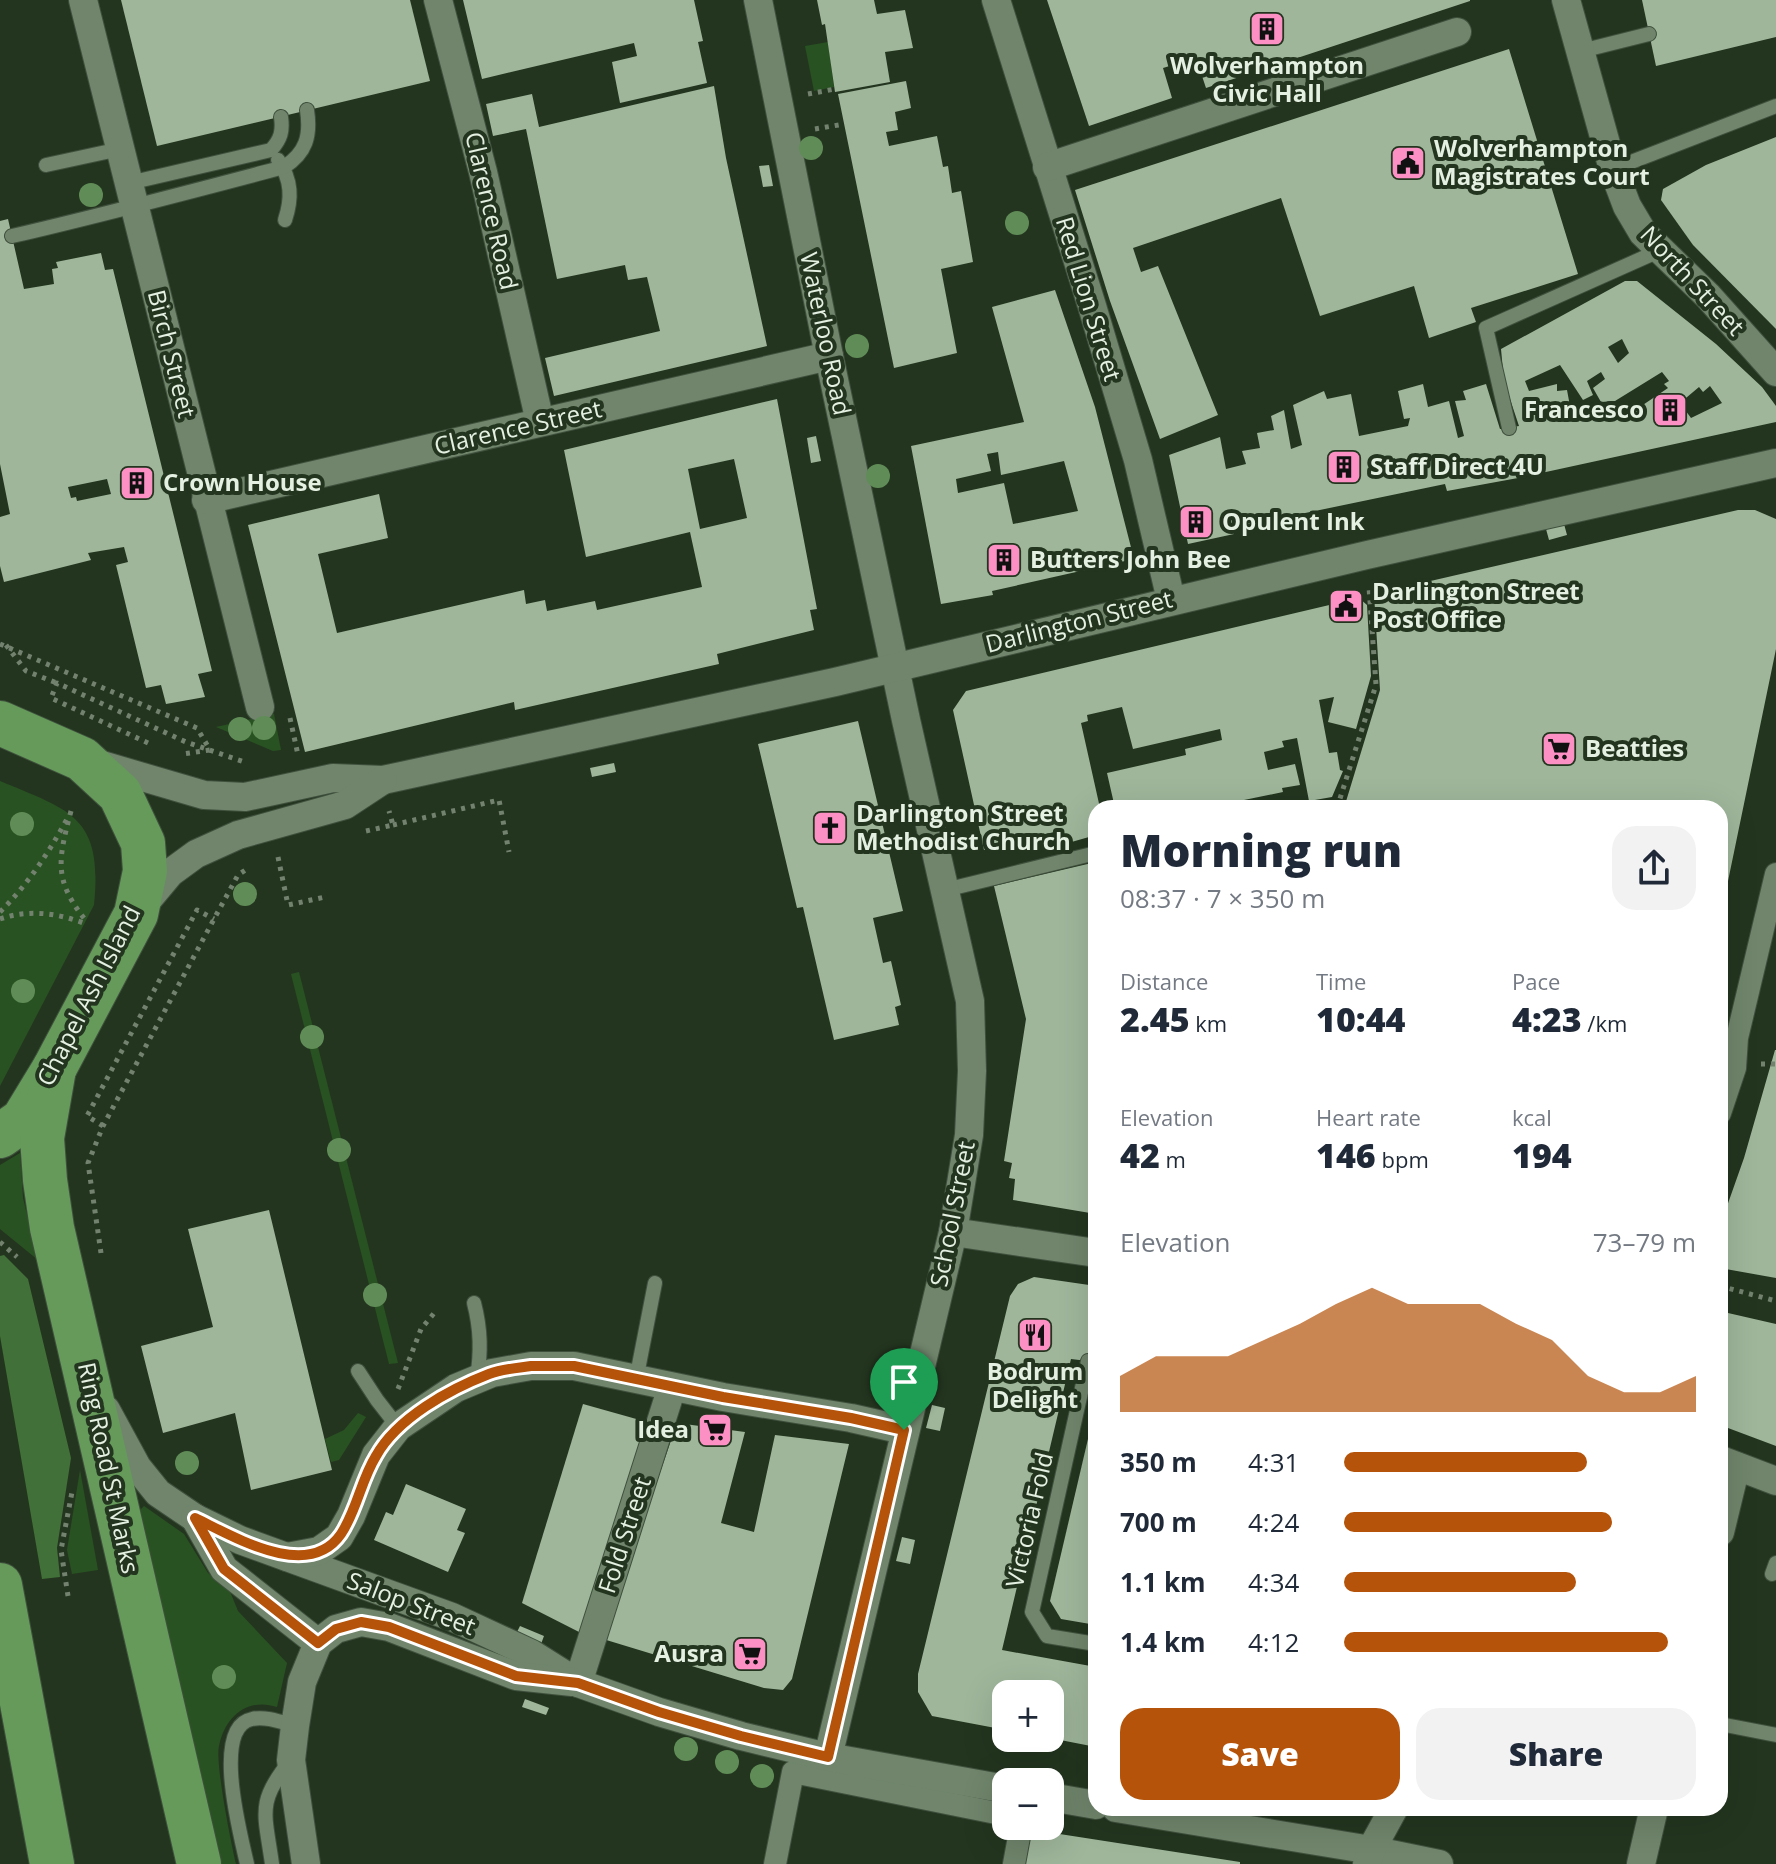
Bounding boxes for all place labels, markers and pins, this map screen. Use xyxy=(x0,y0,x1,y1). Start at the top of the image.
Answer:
building icon: Wolverhampton Civic Hall xyxy=(1248,10,1286,48)
place label: Wolverhampton Civic Hall xyxy=(1170,48,1364,109)
place label: Wolverhampton Magistrates Court xyxy=(1434,131,1650,192)
public building icon: Wolverhampton Magistrates Court xyxy=(1389,144,1427,182)
building icon: Francesco xyxy=(1651,391,1689,429)
place label: Francesco xyxy=(1524,392,1644,425)
building icon: Staff Direct 4U xyxy=(1325,448,1363,486)
place label: Staff Direct 4U xyxy=(1370,449,1544,482)
building icon: Crown House xyxy=(118,464,156,502)
place label: Crown House xyxy=(163,465,322,498)
building icon: Opulent Ink xyxy=(1177,503,1215,541)
place label: Opulent Ink xyxy=(1222,504,1365,537)
building icon: Butters John Bee xyxy=(985,541,1023,579)
place label: Butters John Bee xyxy=(1030,542,1231,575)
place label: Darlington Street Post Office xyxy=(1372,574,1580,635)
public building icon: Darlington Street Post Office xyxy=(1327,587,1365,625)
supermarket icon: Beatties xyxy=(1540,730,1578,768)
place label: Beatties xyxy=(1585,731,1684,764)
place label: Darlington Street Methodist Church xyxy=(856,796,1071,857)
church icon: Darlington Street Methodist Church xyxy=(811,809,849,847)
restaurant icon: Bodrum Delight xyxy=(1016,1316,1054,1354)
pin xyxy=(870,1348,938,1430)
place label: Bodrum Delight xyxy=(987,1354,1083,1415)
supermarket icon: Idea xyxy=(696,1411,734,1449)
place label: Idea xyxy=(637,1412,689,1445)
supermarket icon: Ausra xyxy=(731,1635,769,1673)
place label: Ausra xyxy=(654,1636,724,1669)

